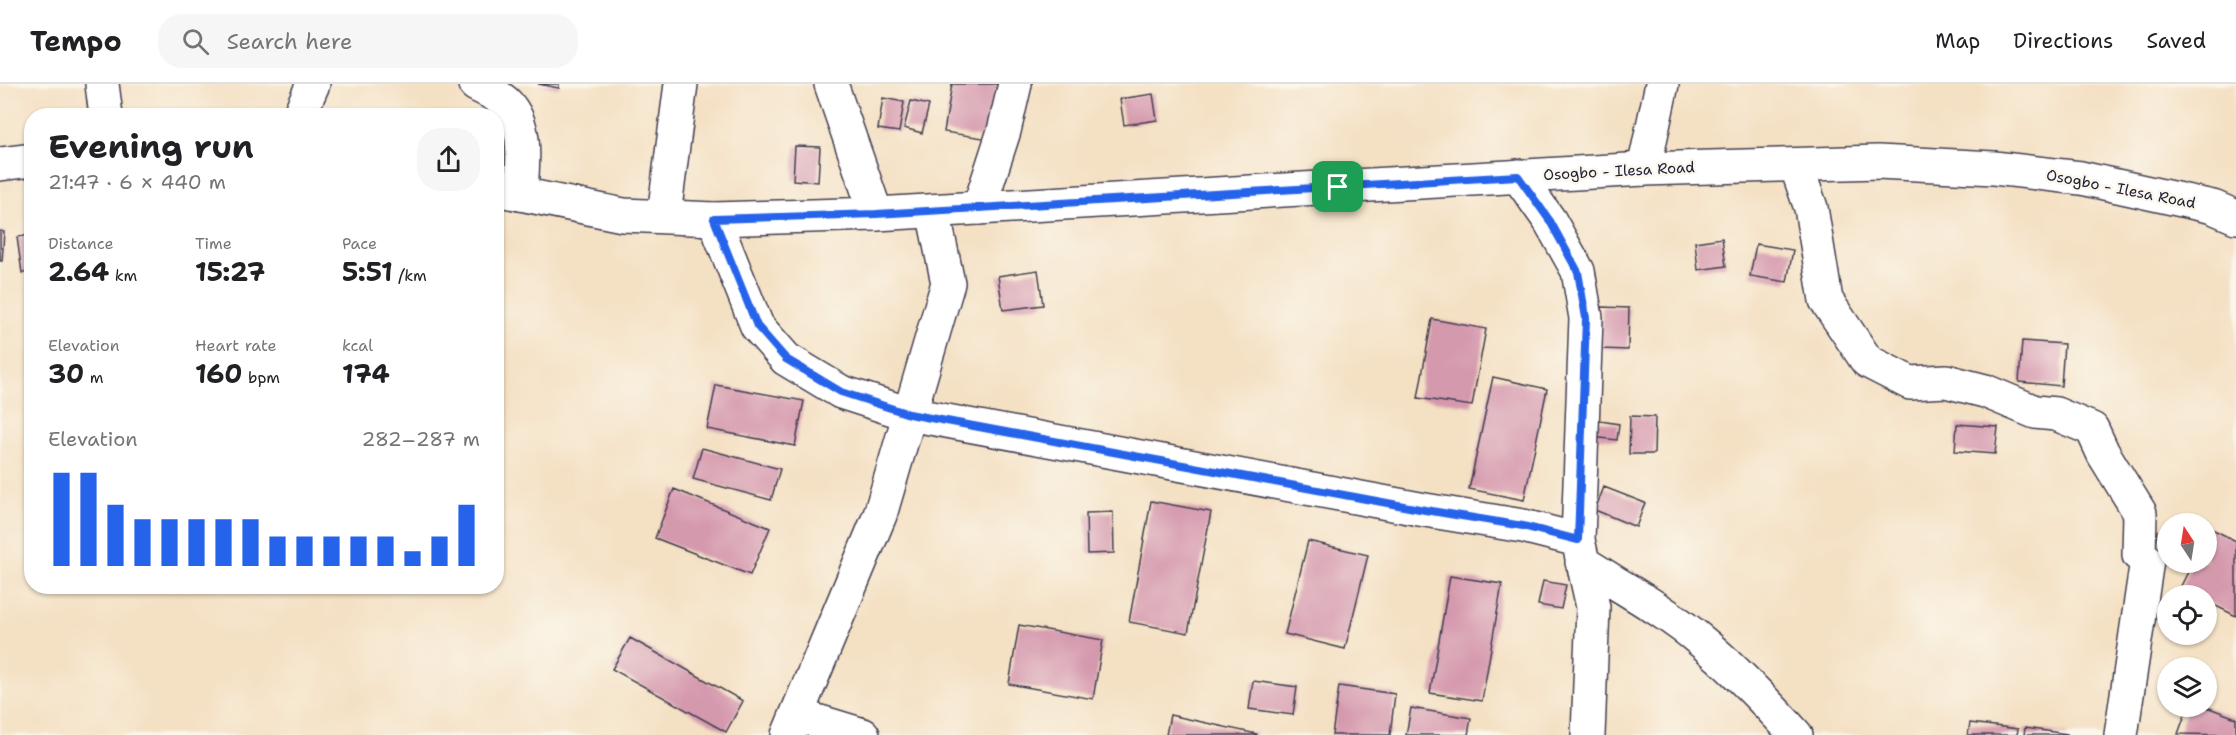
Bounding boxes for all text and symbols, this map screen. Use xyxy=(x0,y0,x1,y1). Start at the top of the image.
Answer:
search box xyxy=(158,14,578,68)
text: Tempo xyxy=(30,22,122,60)
icon: search xyxy=(179,25,212,58)
text: Search here xyxy=(227,27,352,56)
text: Map xyxy=(1935,27,1980,55)
text: Directions xyxy=(2013,27,2113,55)
text: Saved xyxy=(2146,27,2206,55)
text: Evening run xyxy=(48,124,254,169)
button: share xyxy=(417,128,480,191)
street label: Osogbo - Ilesa Road xyxy=(1543,157,1696,185)
pin xyxy=(1312,161,1363,212)
street label: Osogbo - Ilesa Road xyxy=(2045,165,2198,213)
text: 21:47 · 6 × 440 m xyxy=(48,169,226,195)
icon: arrive xyxy=(1321,170,1354,203)
text: Distance xyxy=(48,233,114,254)
text: Time xyxy=(195,233,232,254)
text: Pace xyxy=(342,233,377,254)
text: 2.64 xyxy=(48,254,109,289)
text: 15:27 xyxy=(195,254,265,289)
text: 5:51 xyxy=(342,254,393,289)
text: km xyxy=(109,265,137,286)
text: /km xyxy=(393,265,427,286)
text: Elevation xyxy=(48,335,120,356)
text: Heart rate xyxy=(195,335,277,356)
text: kcal xyxy=(342,335,373,356)
text: 30 xyxy=(48,356,84,391)
text: 160 xyxy=(195,356,242,391)
text: 174 xyxy=(342,356,390,391)
text: m xyxy=(84,367,104,388)
text: bpm xyxy=(242,367,280,388)
text: Elevation xyxy=(48,426,138,452)
text: 282–287 m xyxy=(362,426,480,452)
north arrow xyxy=(2157,513,2217,573)
map controls xyxy=(2157,513,2217,717)
button: locate xyxy=(2157,585,2217,645)
button: layers xyxy=(2157,657,2217,717)

